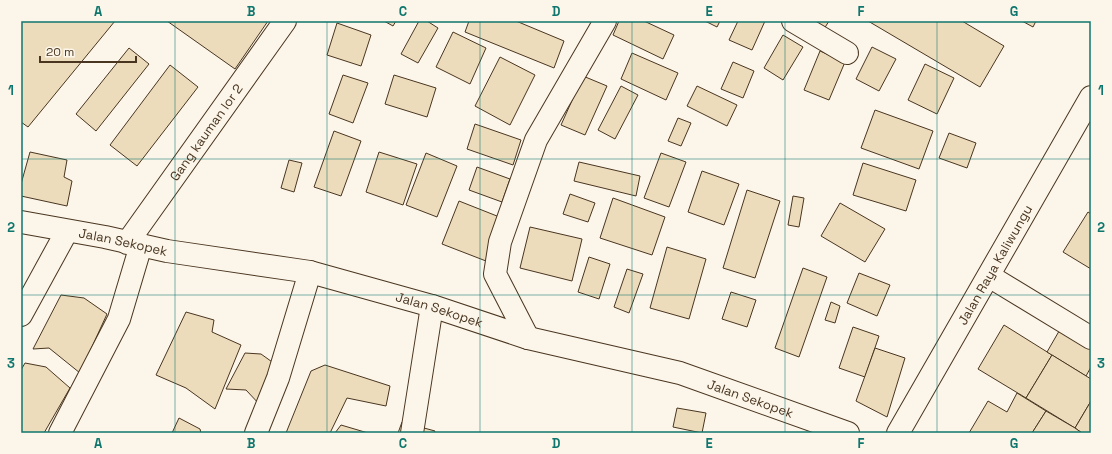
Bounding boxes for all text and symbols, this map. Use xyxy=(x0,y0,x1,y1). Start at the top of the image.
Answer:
text: A xyxy=(94,3,103,20)
text: B xyxy=(247,3,256,20)
text: C xyxy=(399,3,407,20)
text: D xyxy=(552,3,561,20)
text: E xyxy=(705,3,713,20)
text: F xyxy=(858,3,865,20)
text: G xyxy=(1010,3,1018,20)
scale bar xyxy=(40,38,136,64)
text: 20 m xyxy=(46,44,74,60)
street label: Gang kauman lor 2 xyxy=(166,80,246,184)
text: 1 xyxy=(8,82,14,99)
text: 1 xyxy=(1098,82,1104,99)
street label: Jalan Raya Kaliwungu xyxy=(953,202,1036,328)
text: 2 xyxy=(7,219,15,236)
text: 2 xyxy=(1097,219,1105,236)
street label: Jalan Sekopek xyxy=(77,224,169,259)
street label: Jalan Sekopek xyxy=(394,288,485,331)
text: 3 xyxy=(7,355,15,372)
text: 3 xyxy=(1097,355,1105,372)
street label: Jalan Sekopek xyxy=(705,375,796,421)
text: A xyxy=(94,435,103,452)
text: B xyxy=(247,435,256,452)
text: C xyxy=(399,435,407,452)
text: D xyxy=(552,435,561,452)
text: E xyxy=(705,435,713,452)
text: F xyxy=(858,435,865,452)
text: G xyxy=(1010,435,1018,452)

